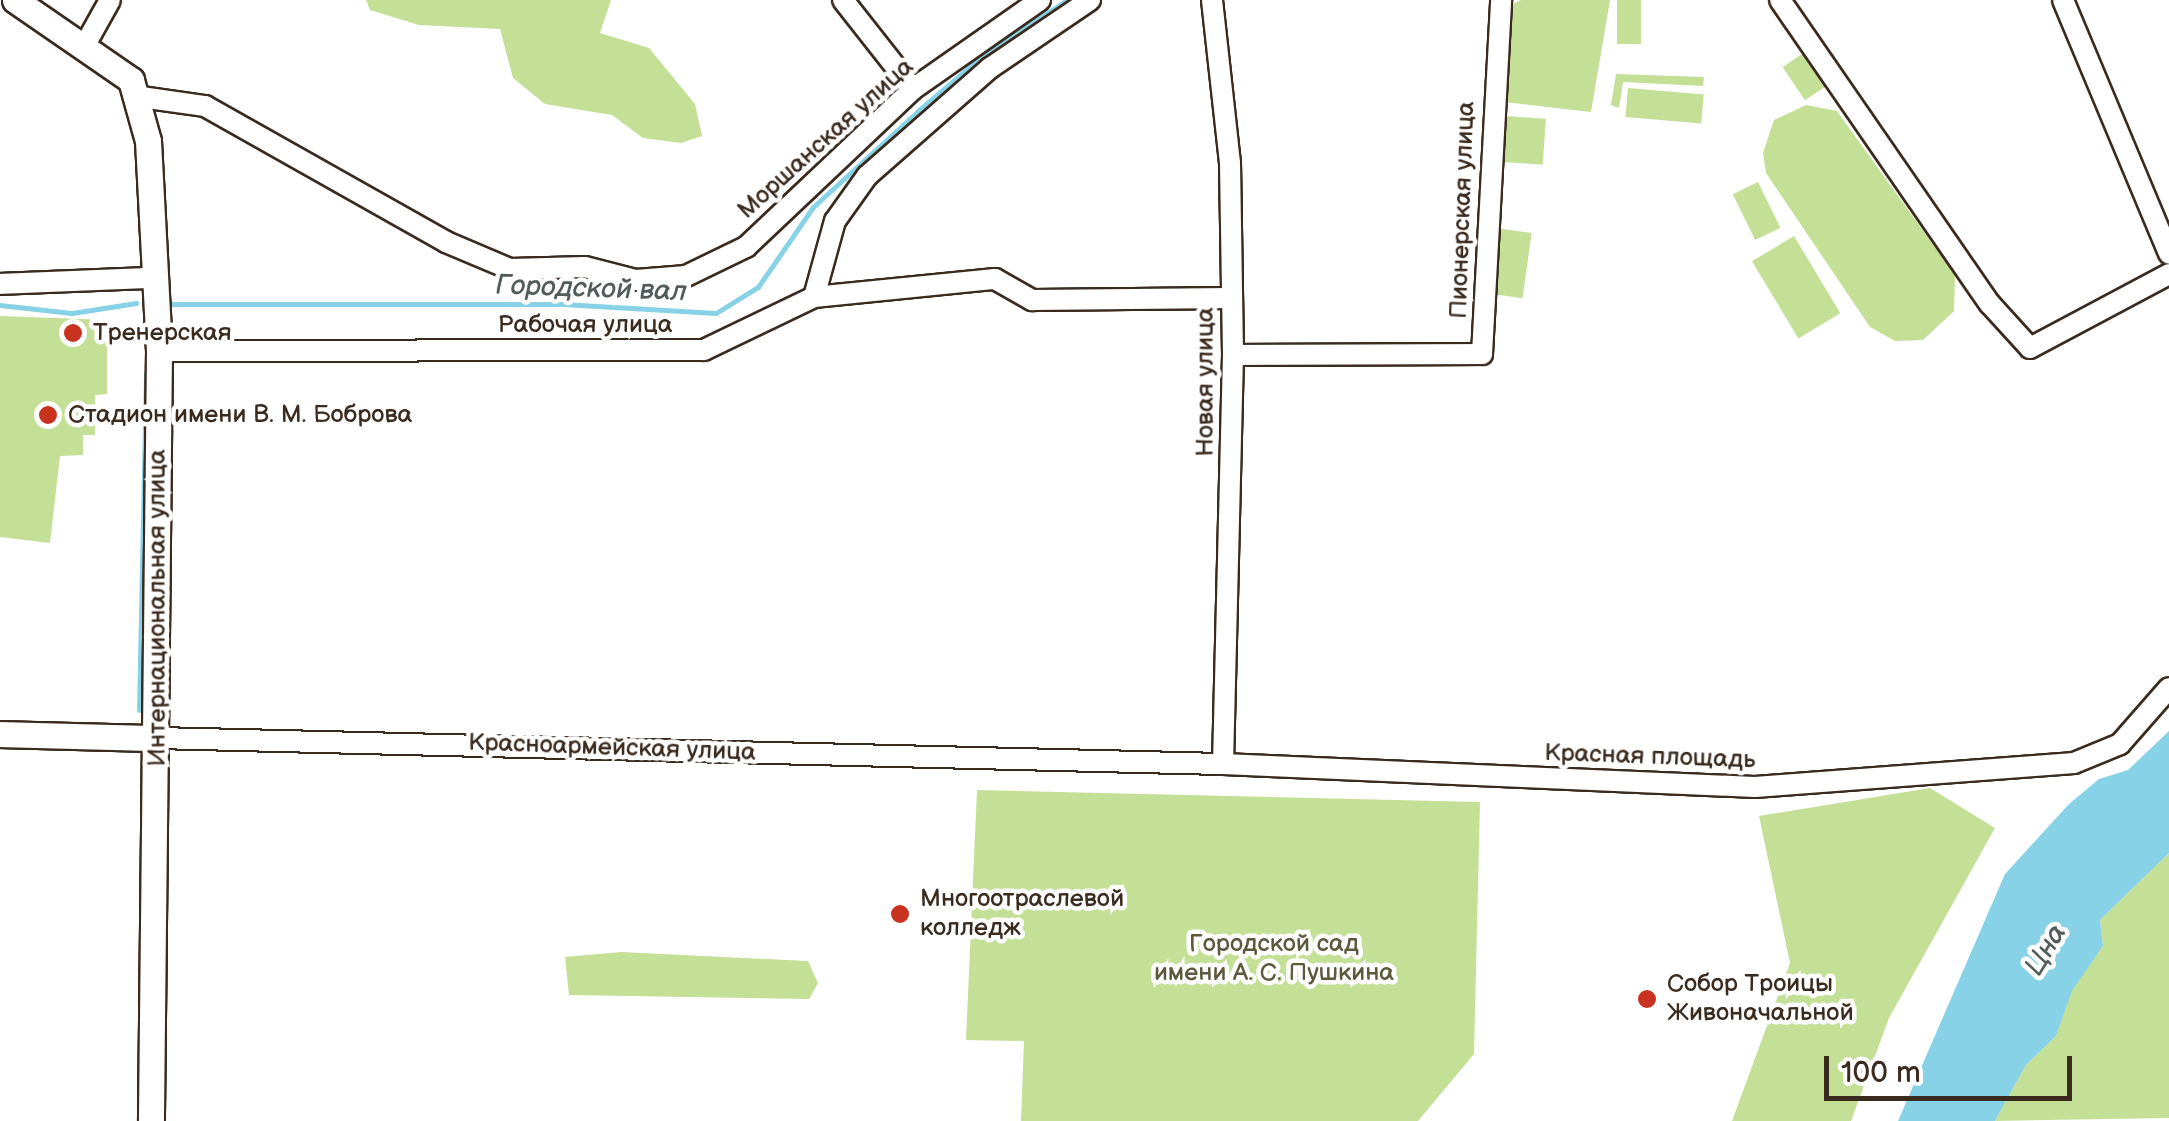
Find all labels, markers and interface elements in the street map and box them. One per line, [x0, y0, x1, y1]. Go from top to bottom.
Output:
street label: Моршанская улица [732, 52, 920, 226]
street label: Пионерская улица [1444, 101, 1482, 319]
water label: Городской вал [495, 269, 687, 309]
street label: Новая улица [1191, 307, 1221, 457]
street label: Рабочая улица [498, 310, 672, 340]
place label: Тренерская [93, 318, 232, 348]
marker: Тренерская [62, 322, 84, 344]
place label: Стадион имени В. М. Боброва [68, 400, 412, 430]
marker: Стадион имени В. М. Боброва [37, 404, 59, 426]
street label: Интернациональная улица [143, 449, 173, 767]
street label: Красноармейская улица [468, 728, 756, 768]
street label: Красная площадь [1544, 738, 1756, 776]
place label: Многоотраслевой колледж [920, 885, 1124, 944]
marker: Многоотраслевой колледж [889, 903, 911, 925]
water label: Цна [2018, 918, 2074, 982]
park label: Городской сад имени А. С. Пушкина [1154, 930, 1394, 989]
place label: Собор Троицы Живоначальной [1667, 970, 1854, 1029]
marker: Собор Троицы Живоначальной [1636, 988, 1658, 1010]
scale bar [1829, 1036, 2076, 1098]
text: 100 m [1841, 1055, 1921, 1091]

